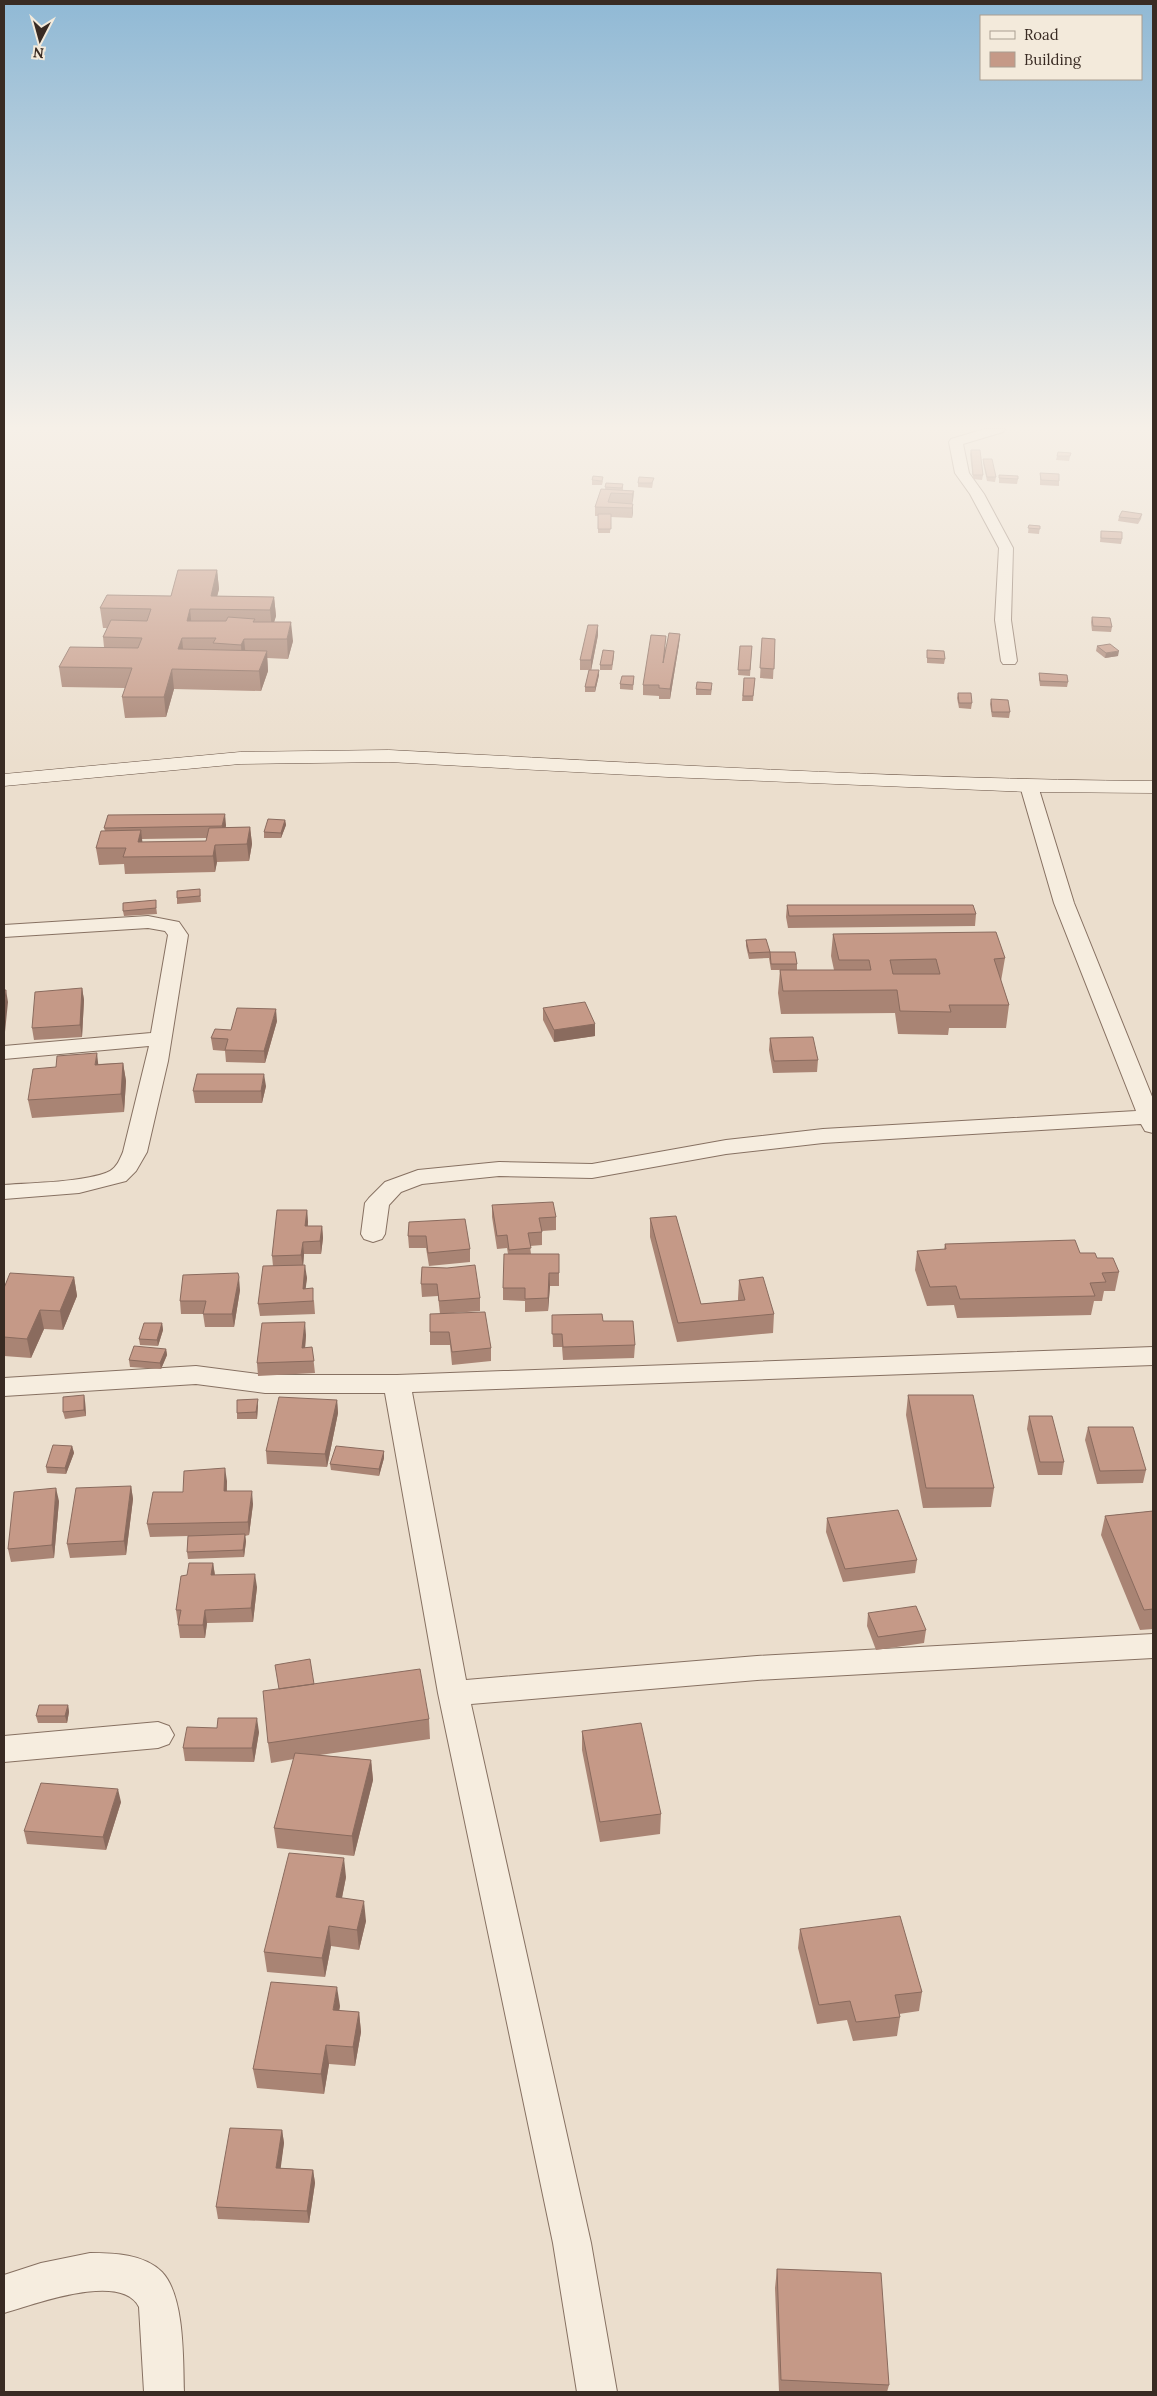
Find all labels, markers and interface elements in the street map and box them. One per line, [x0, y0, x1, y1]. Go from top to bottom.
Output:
north arrow [15, 15, 65, 65]
legend [980, 15, 1142, 80]
text: Road [1024, 25, 1059, 44]
text: N [32, 43, 45, 62]
text: Building [1024, 50, 1082, 69]

